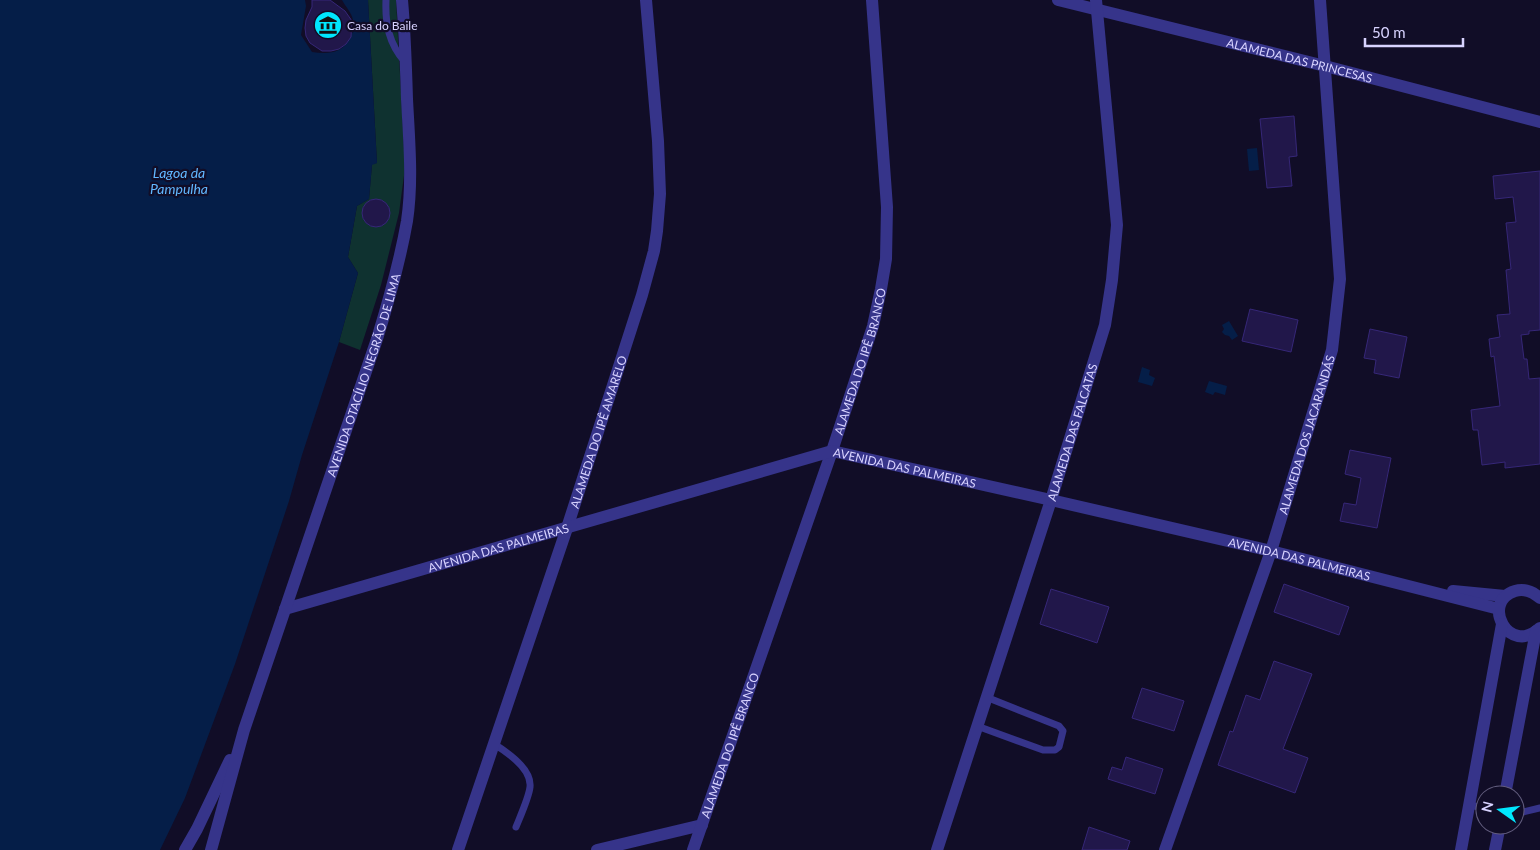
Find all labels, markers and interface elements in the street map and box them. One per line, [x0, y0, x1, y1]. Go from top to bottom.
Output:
museum icon: Casa do Baile [313, 10, 343, 40]
scale bar [1365, 15, 1462, 47]
place label: Casa do Baile [347, 18, 417, 33]
text: 50 m [1372, 23, 1406, 41]
street label: ALAMEDA DAS PRINCESAS [1225, 34, 1374, 86]
water label: Lagoa da Pampulha [150, 164, 208, 197]
street label: AVENIDA OTACÍLIO NEGRÃO DE LIMA [323, 271, 403, 478]
street label: ALAMEDA DO IPÊ BRANCO [830, 286, 889, 437]
street label: ALAMEDA DO IPÊ AMARELO [566, 353, 630, 510]
street label: ALAMEDA DOS JACARANDÁS [1275, 353, 1338, 516]
street label: ALAMEDA DAS FALCATAS [1044, 362, 1100, 503]
street label: AVENIDA DAS PALMEIRAS [832, 444, 978, 491]
street label: AVENIDA DAS PALMEIRAS [426, 520, 570, 575]
street label: AVENIDA DAS PALMEIRAS [1227, 534, 1372, 584]
street label: ALAMEDA DO IPÊ BRANCO [697, 670, 762, 820]
north arrow [1475, 785, 1525, 835]
text: N [1477, 799, 1496, 814]

